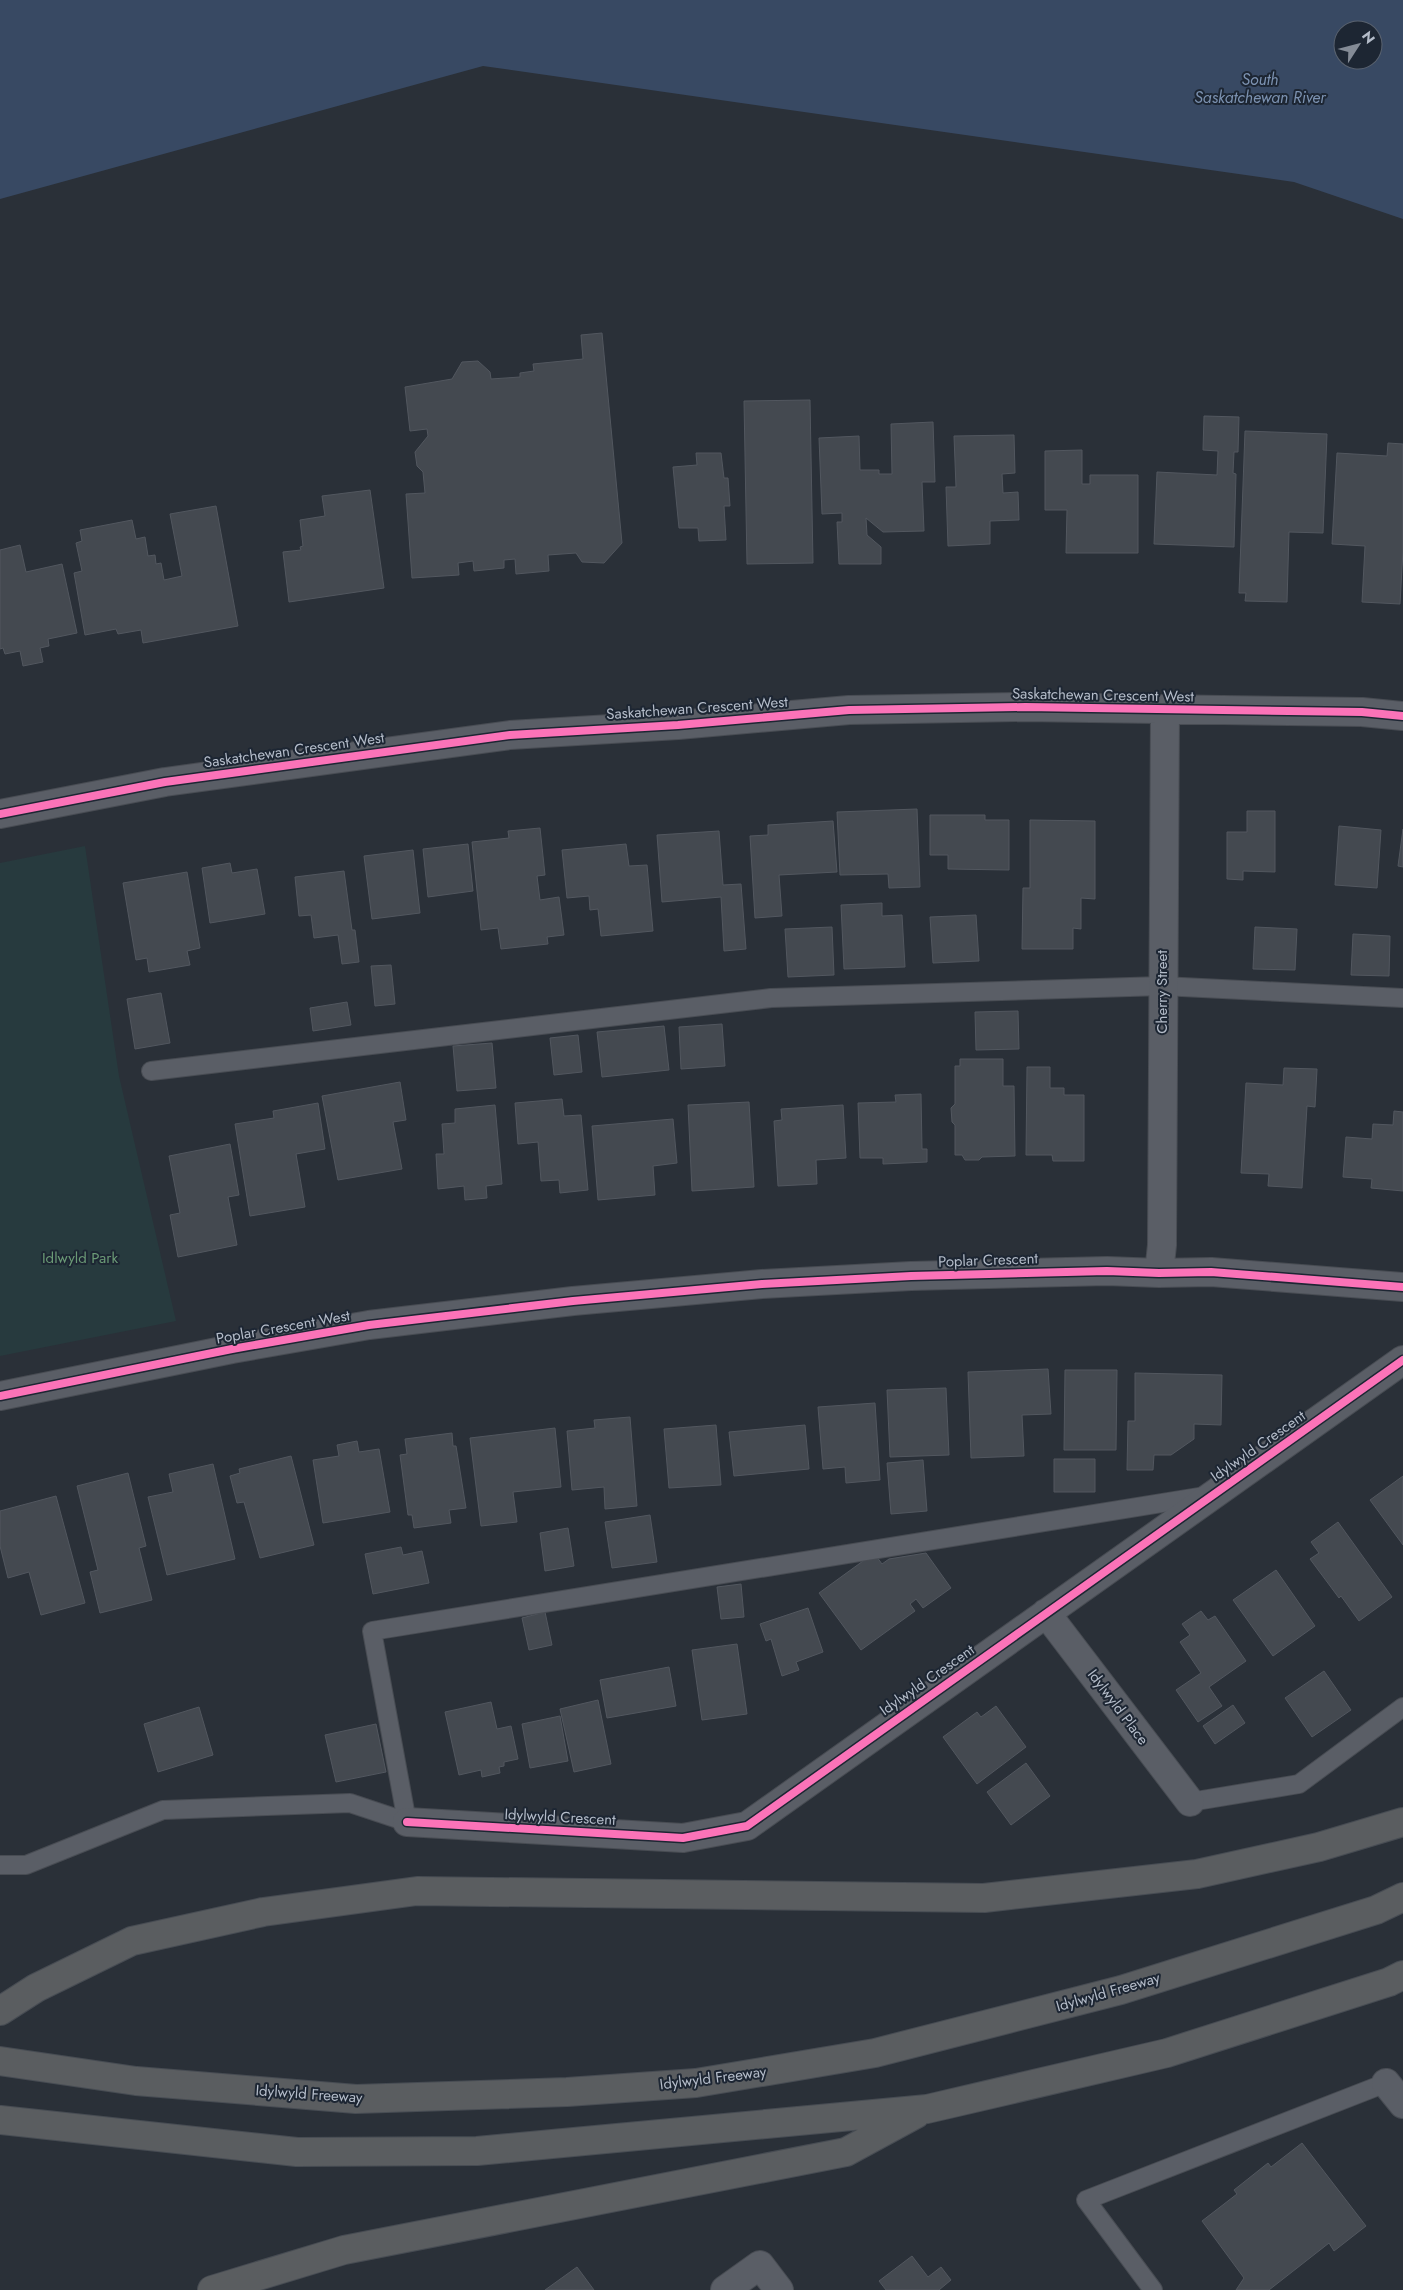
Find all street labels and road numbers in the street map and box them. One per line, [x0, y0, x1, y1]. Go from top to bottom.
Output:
street label: Saskatchewan Crescent West [1012, 682, 1195, 708]
street label: Saskatchewan Crescent West [605, 691, 789, 725]
street label: Saskatchewan Crescent West [202, 726, 386, 774]
street label: Cherry Street [1151, 950, 1173, 1034]
street label: Poplar Crescent [938, 1247, 1039, 1273]
street label: Poplar Crescent West [214, 1304, 352, 1350]
street label: Idylwyld Crescent [1206, 1405, 1310, 1487]
street label: Idylwyld Crescent [875, 1639, 979, 1721]
street label: Idylwyld Place [1082, 1665, 1154, 1750]
street label: Idylwyld Crescent [504, 1803, 617, 1831]
street label: Idylwyld Freeway [1053, 1967, 1163, 2017]
street label: Idylwyld Freeway [658, 2060, 768, 2095]
street label: Idylwyld Freeway [255, 2079, 364, 2109]

